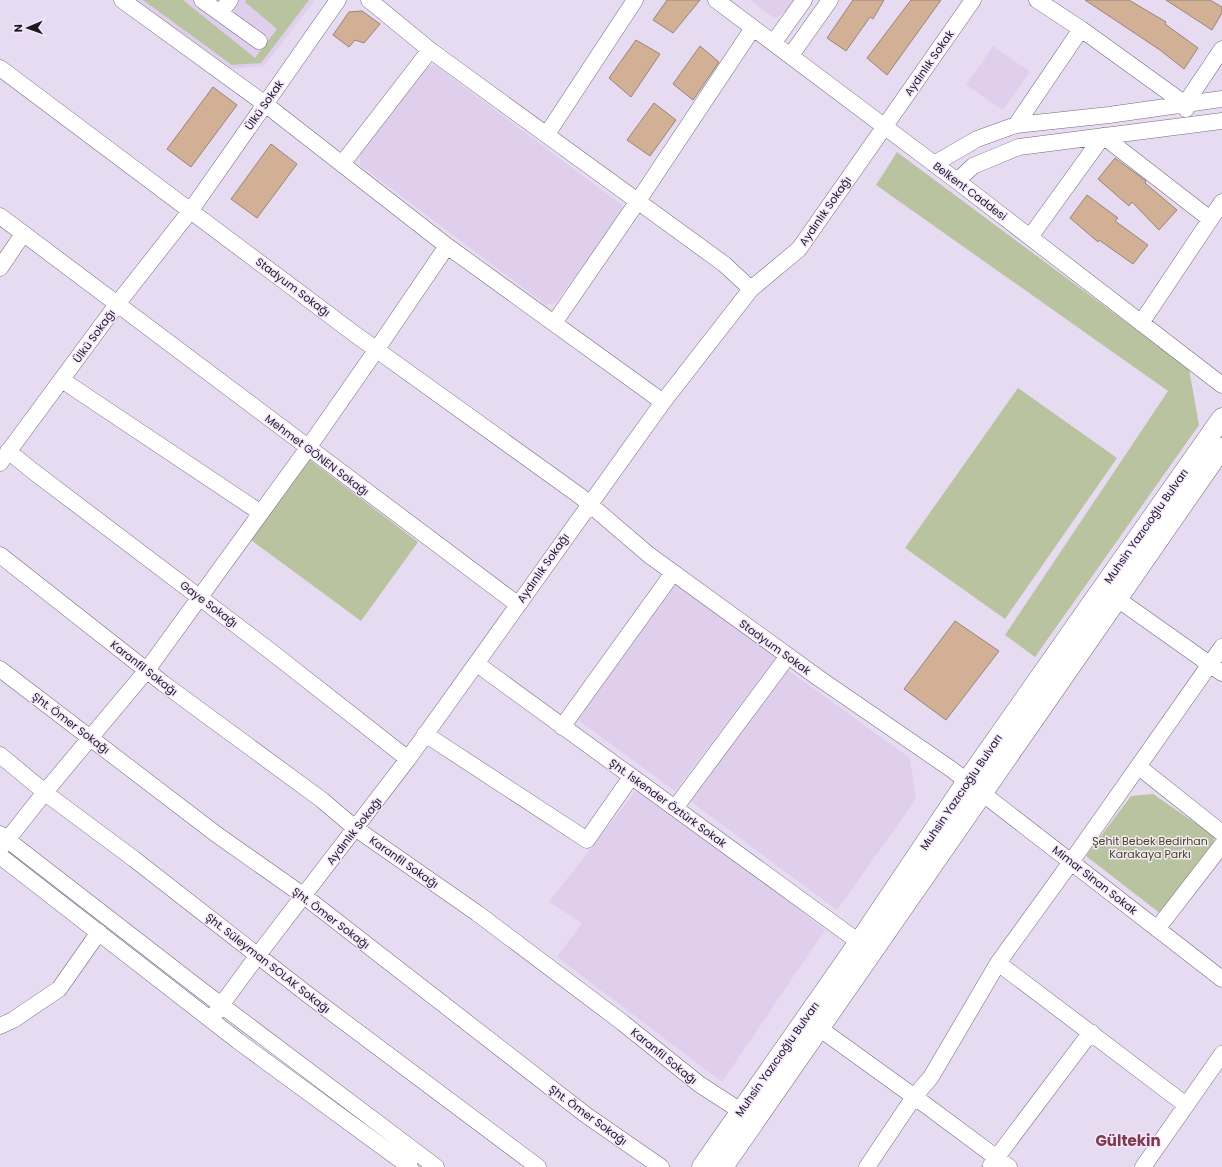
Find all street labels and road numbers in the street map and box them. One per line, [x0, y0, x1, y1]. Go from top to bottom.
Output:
street label: Aydınlık Sokak [900, 27, 958, 99]
street label: Ülkü Sokak [241, 76, 287, 133]
street label: Belkent Caddesi [930, 158, 1011, 224]
street label: Aydınlık Sokağı [795, 173, 855, 249]
street label: Stadyum Sokağı [252, 254, 334, 320]
street label: Ülkü Sokağı [69, 306, 119, 366]
street label: Mehmet GÖNEN Sokağı [262, 411, 372, 499]
street label: Muhsin Yazıcıoğlu Bulvarı [1100, 465, 1192, 587]
street label: Aydınlık Sokağı [513, 530, 573, 606]
street label: Gaye Sokağı [177, 577, 241, 631]
street label: Stadyum Sokak [736, 616, 814, 679]
street label: Karanfil Sokağı [107, 637, 181, 699]
street label: Şht. Ömer Sokağı [29, 689, 113, 757]
street label: Muhsin Yazıcıoğlu Bulvarı [916, 731, 1006, 853]
street label: Şht. İskender Öztürk Sokak [606, 755, 730, 851]
street label: Aydınlık Sokağı [323, 794, 385, 868]
street label: Karanfil Sokağı [366, 832, 442, 892]
street label: Mimar Sinan Sokak [1049, 842, 1141, 918]
street label: Şht. Ömer Sokağı [289, 884, 373, 952]
street label: Şht. Süleyman SOLAK Sokağı [202, 909, 334, 1017]
street label: Muhsin Yazıcıoğlu Bulvarı [731, 998, 823, 1120]
street label: Karanfil Sokağı [627, 1024, 701, 1088]
street label: Şht. Ömer Sokağı [546, 1081, 630, 1149]

